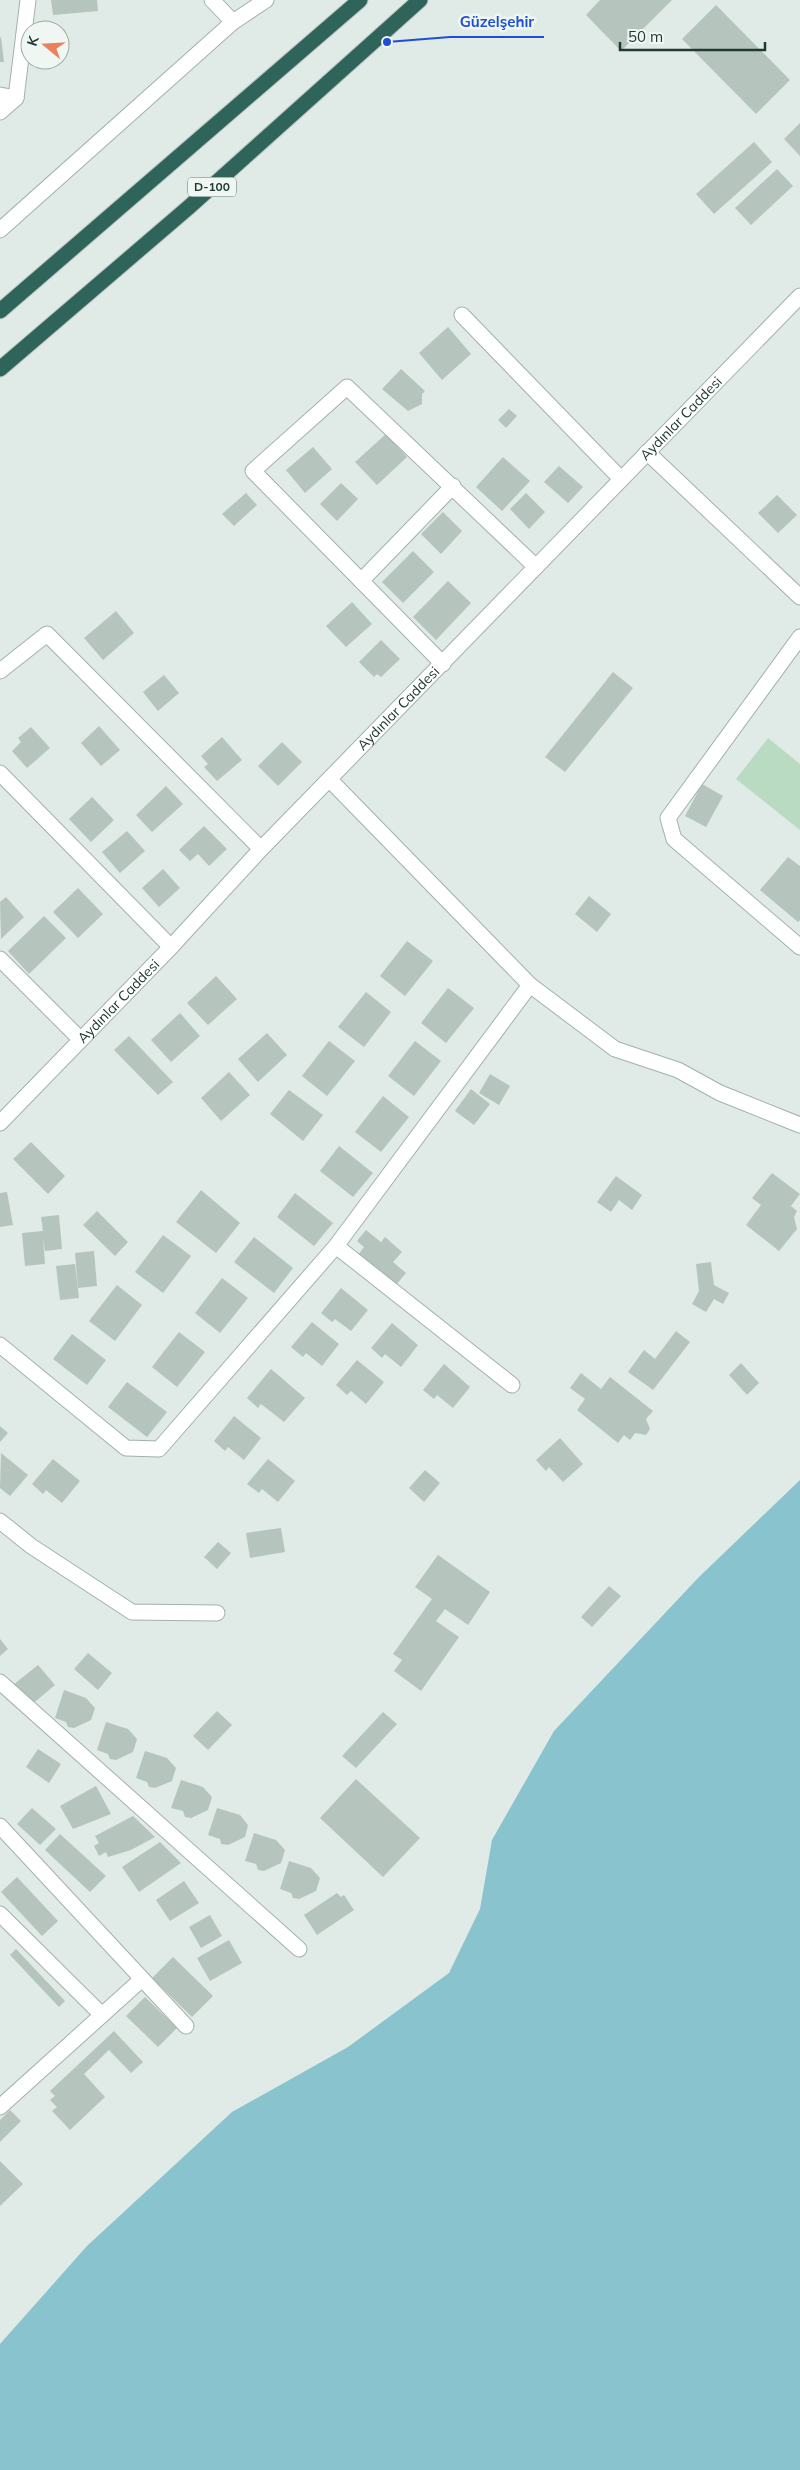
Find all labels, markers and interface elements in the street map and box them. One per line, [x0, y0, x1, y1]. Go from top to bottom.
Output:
callout: Güzelşehir [450, 7, 544, 37]
text: Güzelşehir [460, 12, 534, 31]
north arrow [20, 20, 70, 70]
scale bar [620, 20, 765, 52]
text: 50 m [628, 27, 663, 46]
text: K [23, 33, 43, 48]
road number: D-100 [188, 178, 236, 196]
street label: Aydınlar Caddesi [636, 372, 726, 464]
street label: Aydınlar Caddesi [353, 662, 443, 754]
street label: Aydınlar Caddesi [74, 955, 163, 1047]

